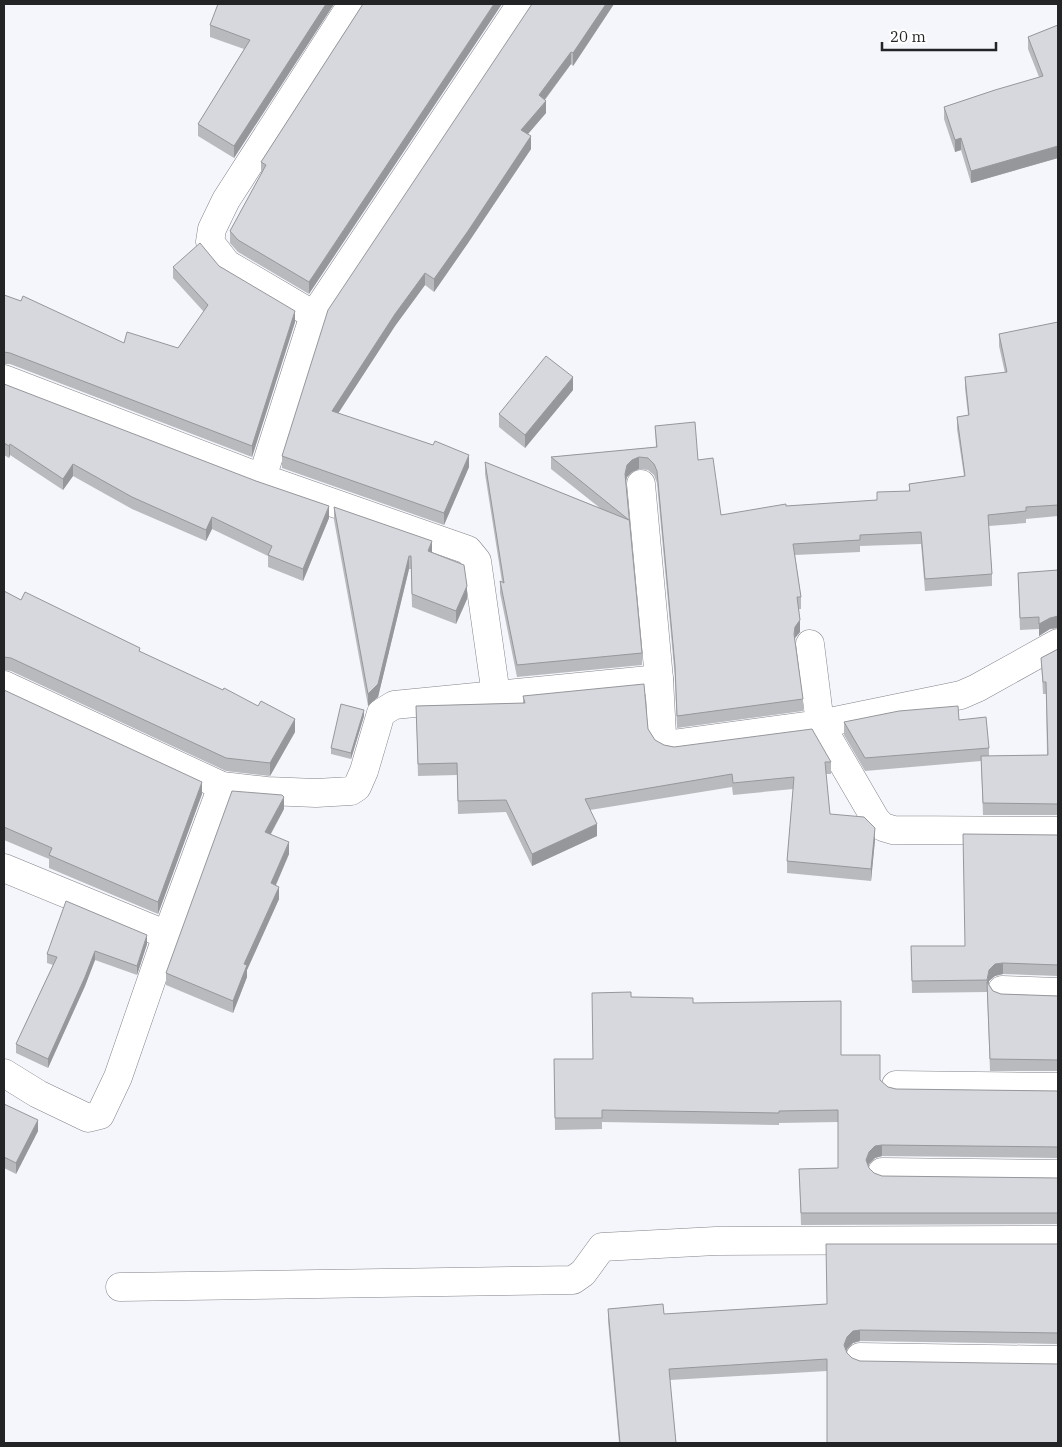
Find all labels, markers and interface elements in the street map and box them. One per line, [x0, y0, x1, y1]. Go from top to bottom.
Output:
scale bar [882, 20, 996, 52]
text: 20 m [890, 27, 926, 46]

